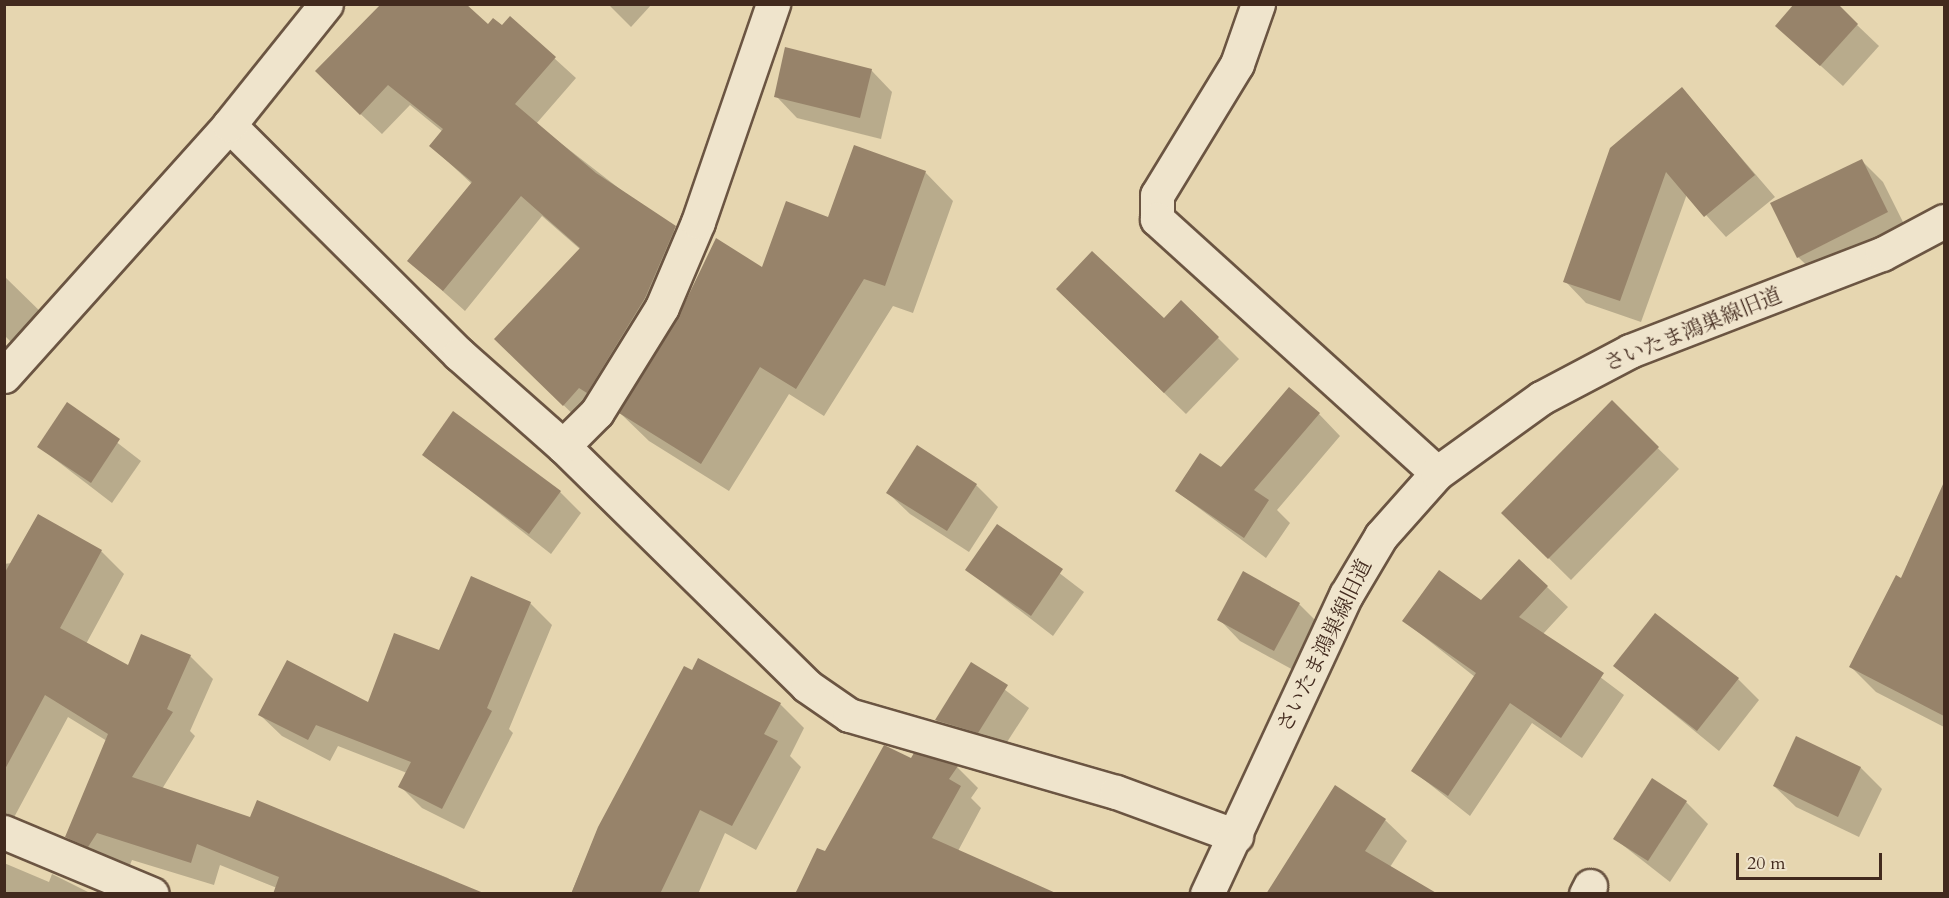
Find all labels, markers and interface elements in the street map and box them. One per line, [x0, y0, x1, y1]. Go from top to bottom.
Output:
street label: さいたま鴻巣線旧道 [1601, 283, 1785, 377]
street label: さいたま鴻巣線旧道 [1272, 556, 1378, 736]
scale bar [1739, 841, 1884, 879]
text: 20 m [1747, 851, 1786, 876]

